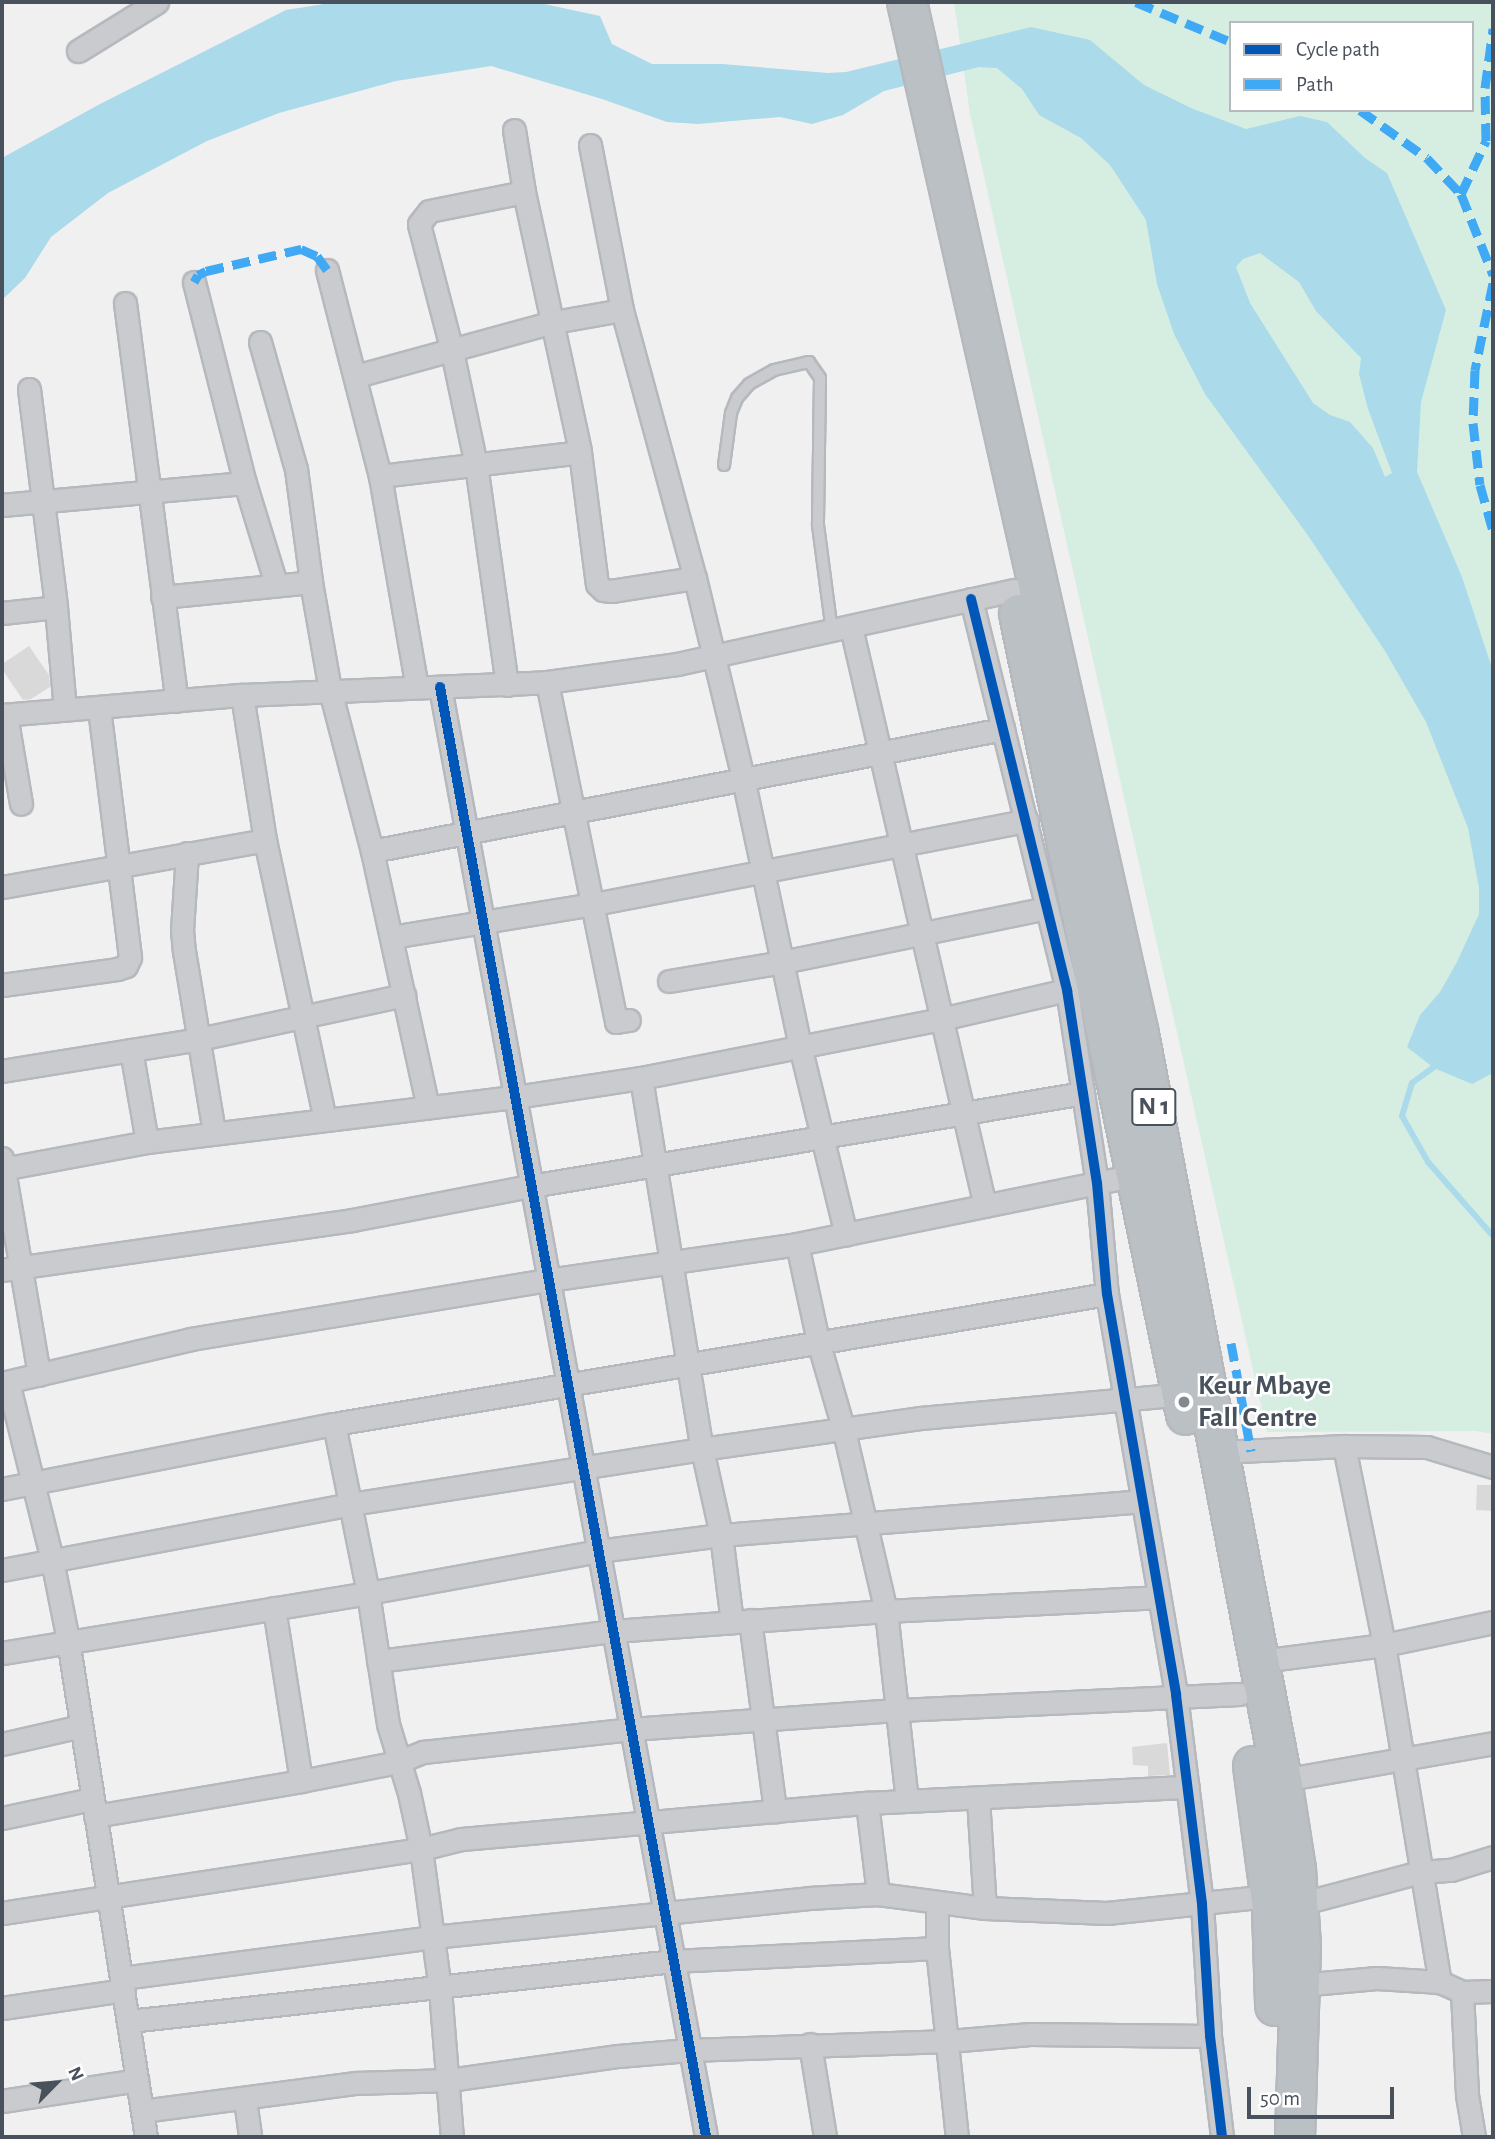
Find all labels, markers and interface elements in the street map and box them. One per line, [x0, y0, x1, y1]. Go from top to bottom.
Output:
legend [1229, 21, 1474, 112]
text: Cycle path [1296, 39, 1380, 60]
text: Path [1296, 74, 1334, 95]
road number: N 1 [1131, 1084, 1177, 1130]
place label: Keur Mbaye Fall Centre [1198, 1369, 1331, 1435]
marker: Keur Mbaye Fall Centre [1176, 1394, 1192, 1410]
north arrow [21, 2048, 91, 2118]
text: N [64, 2064, 87, 2084]
scale bar [1250, 2072, 1397, 2116]
text: 50 m [1260, 2088, 1300, 2109]

